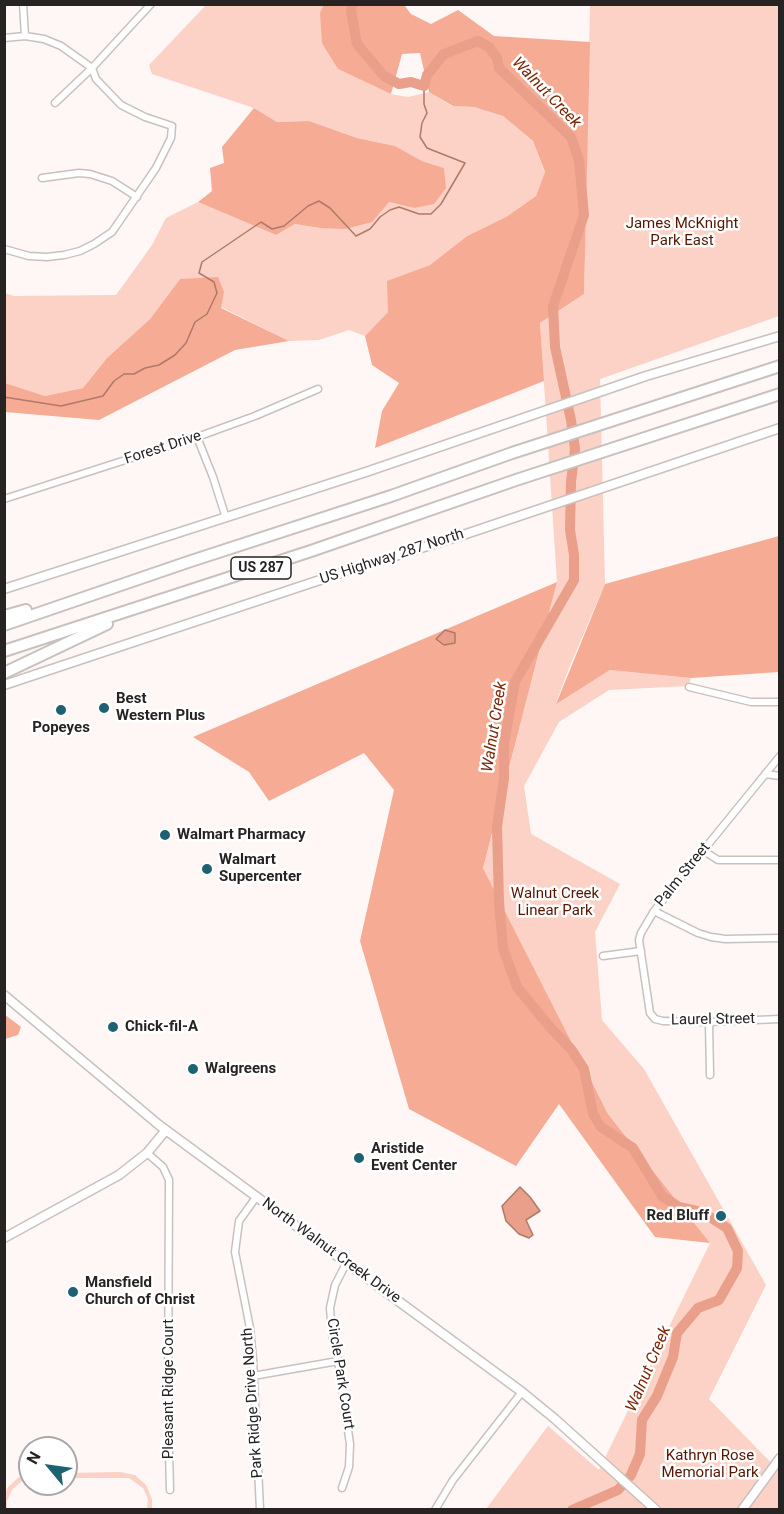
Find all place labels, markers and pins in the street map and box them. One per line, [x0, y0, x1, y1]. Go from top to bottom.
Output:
place label: Best Western Plus [116, 690, 205, 725]
marker: Best Western Plus [97, 701, 111, 715]
marker: Popeyes [54, 703, 68, 717]
place label: Popeyes [32, 719, 90, 737]
place label: Walmart Pharmacy [177, 826, 306, 844]
marker: Walmart Pharmacy [158, 828, 172, 842]
place label: Walmart Supercenter [219, 851, 302, 886]
marker: Walmart Supercenter [200, 862, 214, 876]
place label: Chick-fil-A [125, 1018, 198, 1036]
marker: Chick-fil-A [106, 1020, 120, 1034]
place label: Walgreens [205, 1060, 276, 1078]
marker: Walgreens [186, 1062, 200, 1076]
place label: Aristide Event Center [371, 1140, 457, 1175]
marker: Aristide Event Center [352, 1151, 366, 1165]
place label: Red Bluff [646, 1207, 709, 1225]
marker: Red Bluff [714, 1209, 728, 1223]
place label: Mansfield Church of Christ [85, 1274, 195, 1309]
marker: Mansfield Church of Christ [66, 1285, 80, 1299]

